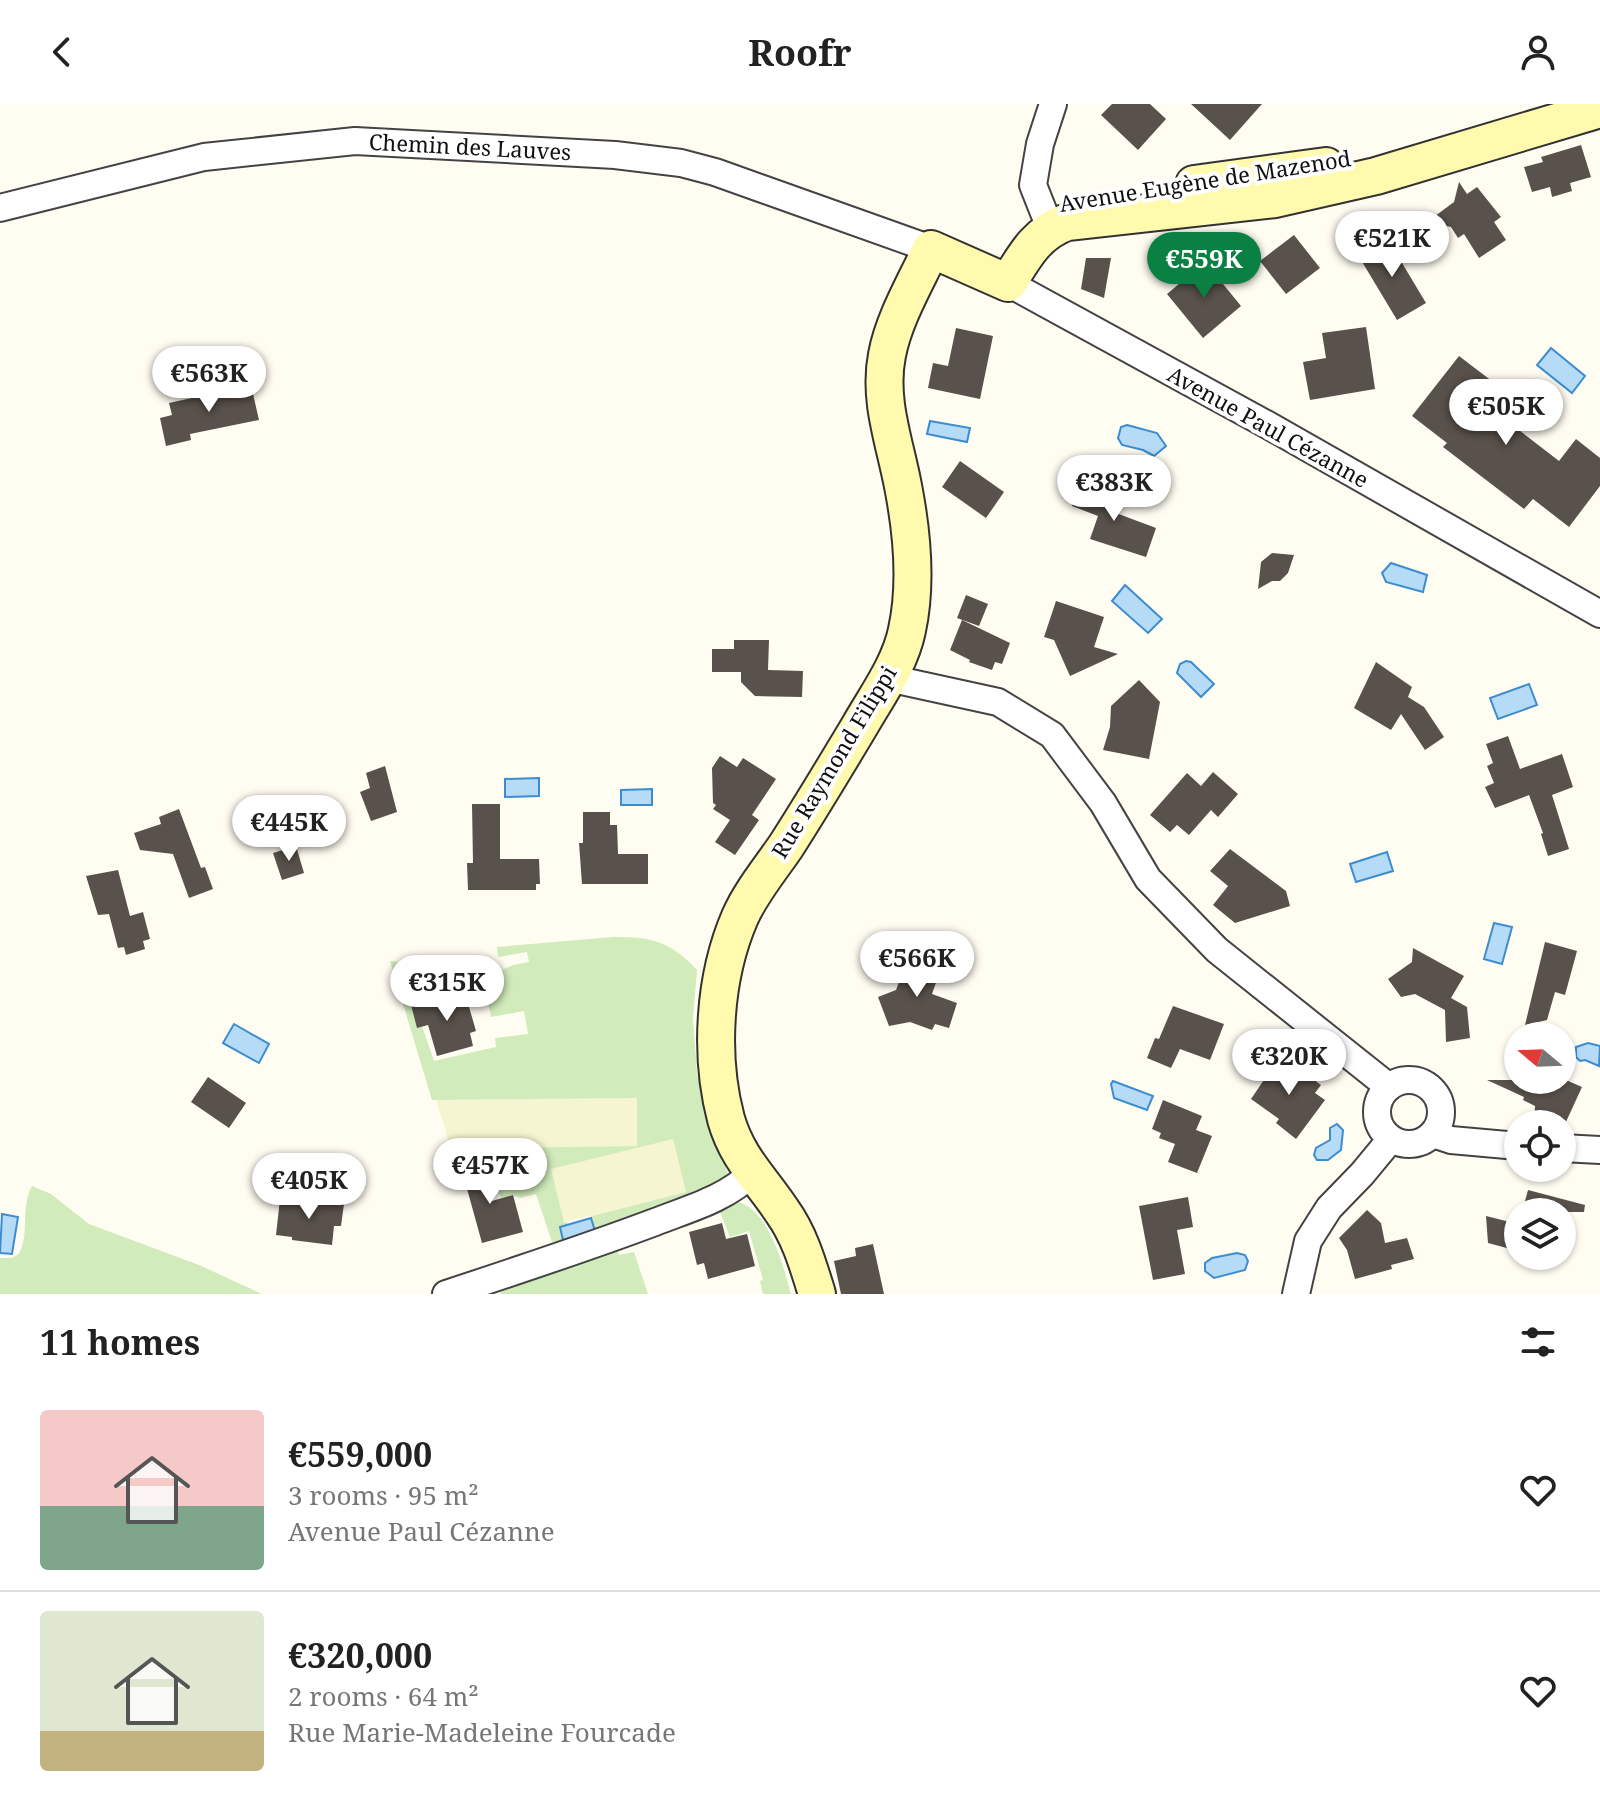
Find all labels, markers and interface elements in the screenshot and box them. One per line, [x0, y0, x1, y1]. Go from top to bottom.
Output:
text: Roofr [748, 28, 852, 77]
icon: back [40, 30, 84, 74]
icon: person [1516, 30, 1560, 74]
street label: Chemin des Lauves [368, 126, 572, 166]
street label: Avenue Eugène de Mazenod [1057, 142, 1353, 218]
pin: €521K [1336, 211, 1448, 279]
text: €521K [1353, 219, 1431, 255]
pin: €559K [1148, 232, 1260, 300]
text: €559K [1165, 240, 1243, 276]
pin: €563K [153, 346, 265, 414]
text: €563K [170, 354, 248, 390]
street label: Avenue Paul Cézanne [1163, 358, 1374, 494]
pin: €505K [1450, 379, 1562, 447]
text: €505K [1467, 387, 1545, 423]
pin: €383K [1058, 455, 1170, 523]
text: €383K [1075, 463, 1153, 499]
street label: Rue Raymond Filippi [764, 660, 903, 863]
pin: €445K [233, 795, 345, 863]
text: €445K [250, 803, 328, 839]
pin: €566K [861, 931, 973, 999]
text: €566K [878, 939, 956, 975]
pin: €315K [391, 955, 503, 1023]
text: €315K [408, 963, 486, 999]
north arrow [1504, 1022, 1576, 1094]
map controls [1504, 1022, 1576, 1270]
pin: €320K [1233, 1029, 1345, 1097]
text: €320K [1250, 1037, 1328, 1073]
button: locate [1504, 1110, 1576, 1182]
pin: €457K [434, 1138, 546, 1206]
text: €457K [451, 1146, 529, 1182]
pin: €405K [253, 1153, 365, 1221]
text: €405K [270, 1161, 348, 1197]
button: layers [1504, 1198, 1576, 1270]
text: 11 homes [40, 1319, 200, 1365]
icon: filters [1516, 1320, 1560, 1364]
text: €559,000 [288, 1431, 432, 1477]
icon: home [104, 1442, 200, 1538]
icon: heart [1516, 1468, 1560, 1512]
text: 3 rooms · 95 m² [288, 1477, 479, 1513]
text: Avenue Paul Cézanne [288, 1513, 555, 1549]
text: €320,000 [288, 1632, 432, 1678]
icon: home [104, 1643, 200, 1739]
icon: heart [1516, 1669, 1560, 1713]
text: 2 rooms · 64 m² [288, 1678, 479, 1714]
text: Rue Marie-Madeleine Fourcade [288, 1714, 676, 1750]

